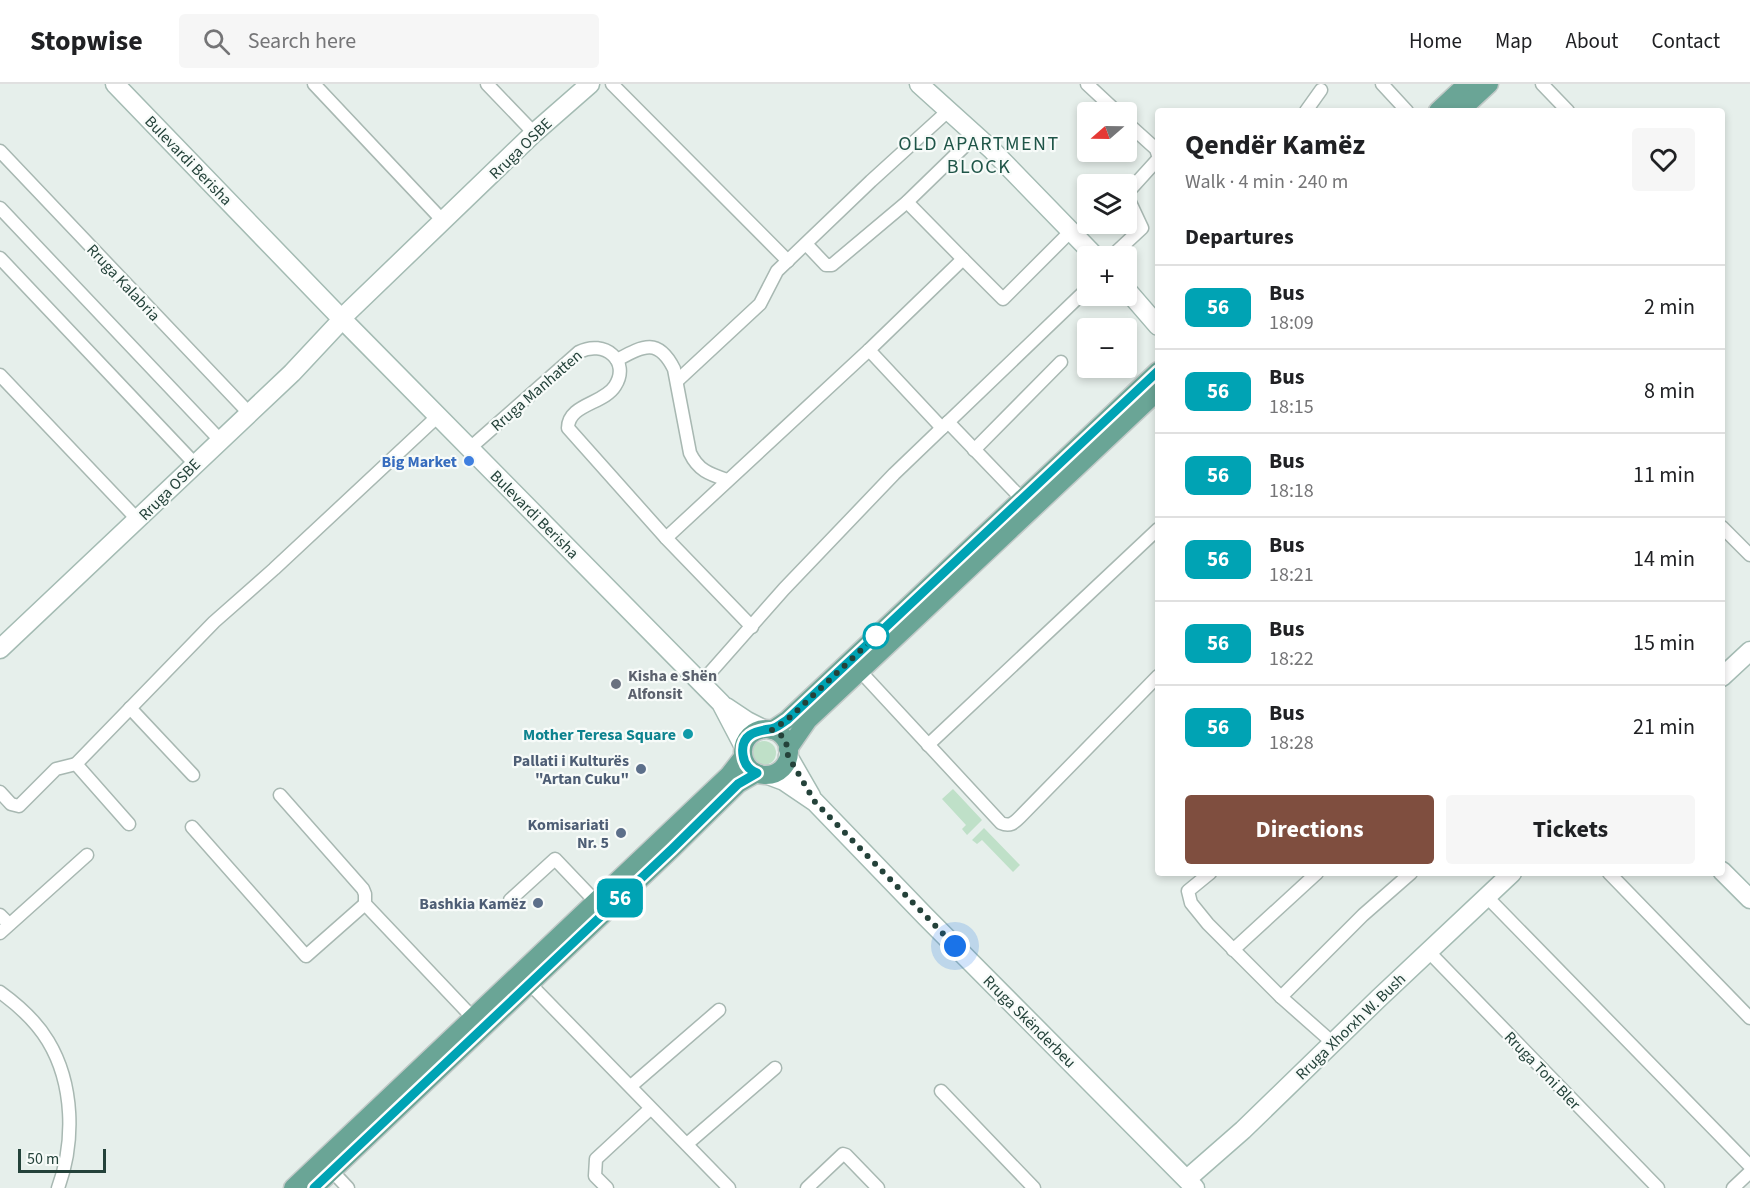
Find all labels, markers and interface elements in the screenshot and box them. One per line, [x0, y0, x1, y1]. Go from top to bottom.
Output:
search box [179, 14, 599, 68]
text: Stopwise [30, 21, 143, 61]
icon: search [200, 25, 233, 58]
text: Search here [248, 25, 356, 57]
text: Home [1409, 26, 1462, 56]
text: Map [1495, 26, 1533, 56]
text: About [1566, 26, 1618, 56]
text: Contact [1651, 26, 1720, 56]
north arrow [1077, 102, 1137, 162]
map controls [1077, 102, 1137, 378]
street label: Bulevardi Berisha [140, 111, 237, 210]
street label: Rruga OSBE [484, 113, 557, 184]
text: Qendër Kamëz [1185, 125, 1365, 165]
button: heart [1632, 128, 1695, 191]
district label: OLD APARTMENT BLOCK [898, 130, 1060, 181]
text: Walk · 4 min · 240 m [1185, 168, 1348, 196]
button: layers [1077, 174, 1137, 234]
text: Departures [1185, 221, 1294, 253]
street label: Rruga Kalabria [82, 239, 165, 326]
button: + [1077, 246, 1137, 306]
text: Bus [1269, 277, 1305, 309]
text: 2 min [1644, 291, 1695, 323]
text: 56 [1207, 292, 1229, 322]
text: 18:09 [1269, 309, 1314, 337]
button: − [1077, 318, 1137, 378]
street label: Rruga Manhatten [486, 345, 587, 437]
text: Bus [1269, 361, 1305, 393]
text: 8 min [1644, 375, 1695, 407]
text: 56 [1207, 376, 1229, 406]
text: 18:15 [1269, 393, 1314, 421]
text: Bus [1269, 445, 1305, 477]
place label: Big Market [382, 451, 457, 473]
street label: Rruga OSBE [134, 454, 206, 526]
marker: Big Market [462, 454, 476, 468]
text: 11 min [1633, 459, 1695, 491]
text: 56 [1207, 460, 1229, 490]
street label: Bulevardi Berisha [485, 466, 583, 564]
text: 18:18 [1269, 477, 1314, 505]
text: Bus [1269, 529, 1305, 561]
text: 14 min [1633, 543, 1695, 575]
text: 56 [1207, 544, 1229, 574]
text: 18:21 [1269, 561, 1314, 589]
text: Bus [1269, 613, 1305, 645]
unlabelled marker [863, 623, 889, 649]
text: 15 min [1633, 627, 1695, 659]
text: 56 [1207, 628, 1229, 658]
text: 18:22 [1269, 645, 1314, 673]
place label: Kisha e Shën Alfonsit [627, 665, 717, 705]
marker: Kisha e Shën Alfonsit [609, 677, 623, 691]
text: Bus [1269, 697, 1305, 729]
text: 21 min [1633, 711, 1695, 743]
text: 56 [1207, 712, 1229, 742]
place label: Mother Teresa Square [523, 724, 676, 746]
marker: Mother Teresa Square [681, 727, 695, 741]
text: 18:28 [1269, 729, 1314, 757]
place label: Pallati i Kulturës "Artan Cuku" [513, 750, 629, 790]
marker: Pallati i Kulturës "Artan Cuku" [634, 762, 648, 776]
button: Directions [1185, 795, 1434, 864]
button: Tickets [1446, 795, 1695, 864]
place label: Komisariati Nr. 5 [527, 814, 609, 854]
marker: Komisariati Nr. 5 [614, 826, 628, 840]
line badge: 56 [593, 878, 647, 918]
text: 56 [609, 883, 631, 913]
place label: Bashkia Kamëz [419, 893, 526, 915]
marker: Bashkia Kamëz [531, 896, 545, 910]
your location [940, 931, 970, 961]
street label: Rruga Xhorxh W. Bush [1291, 968, 1411, 1085]
street label: Rruga Skënderbeu [978, 970, 1081, 1073]
street label: Rruga Toni Bler [1499, 1027, 1586, 1115]
scale bar [18, 1146, 106, 1174]
text: 50 m [27, 1148, 59, 1170]

